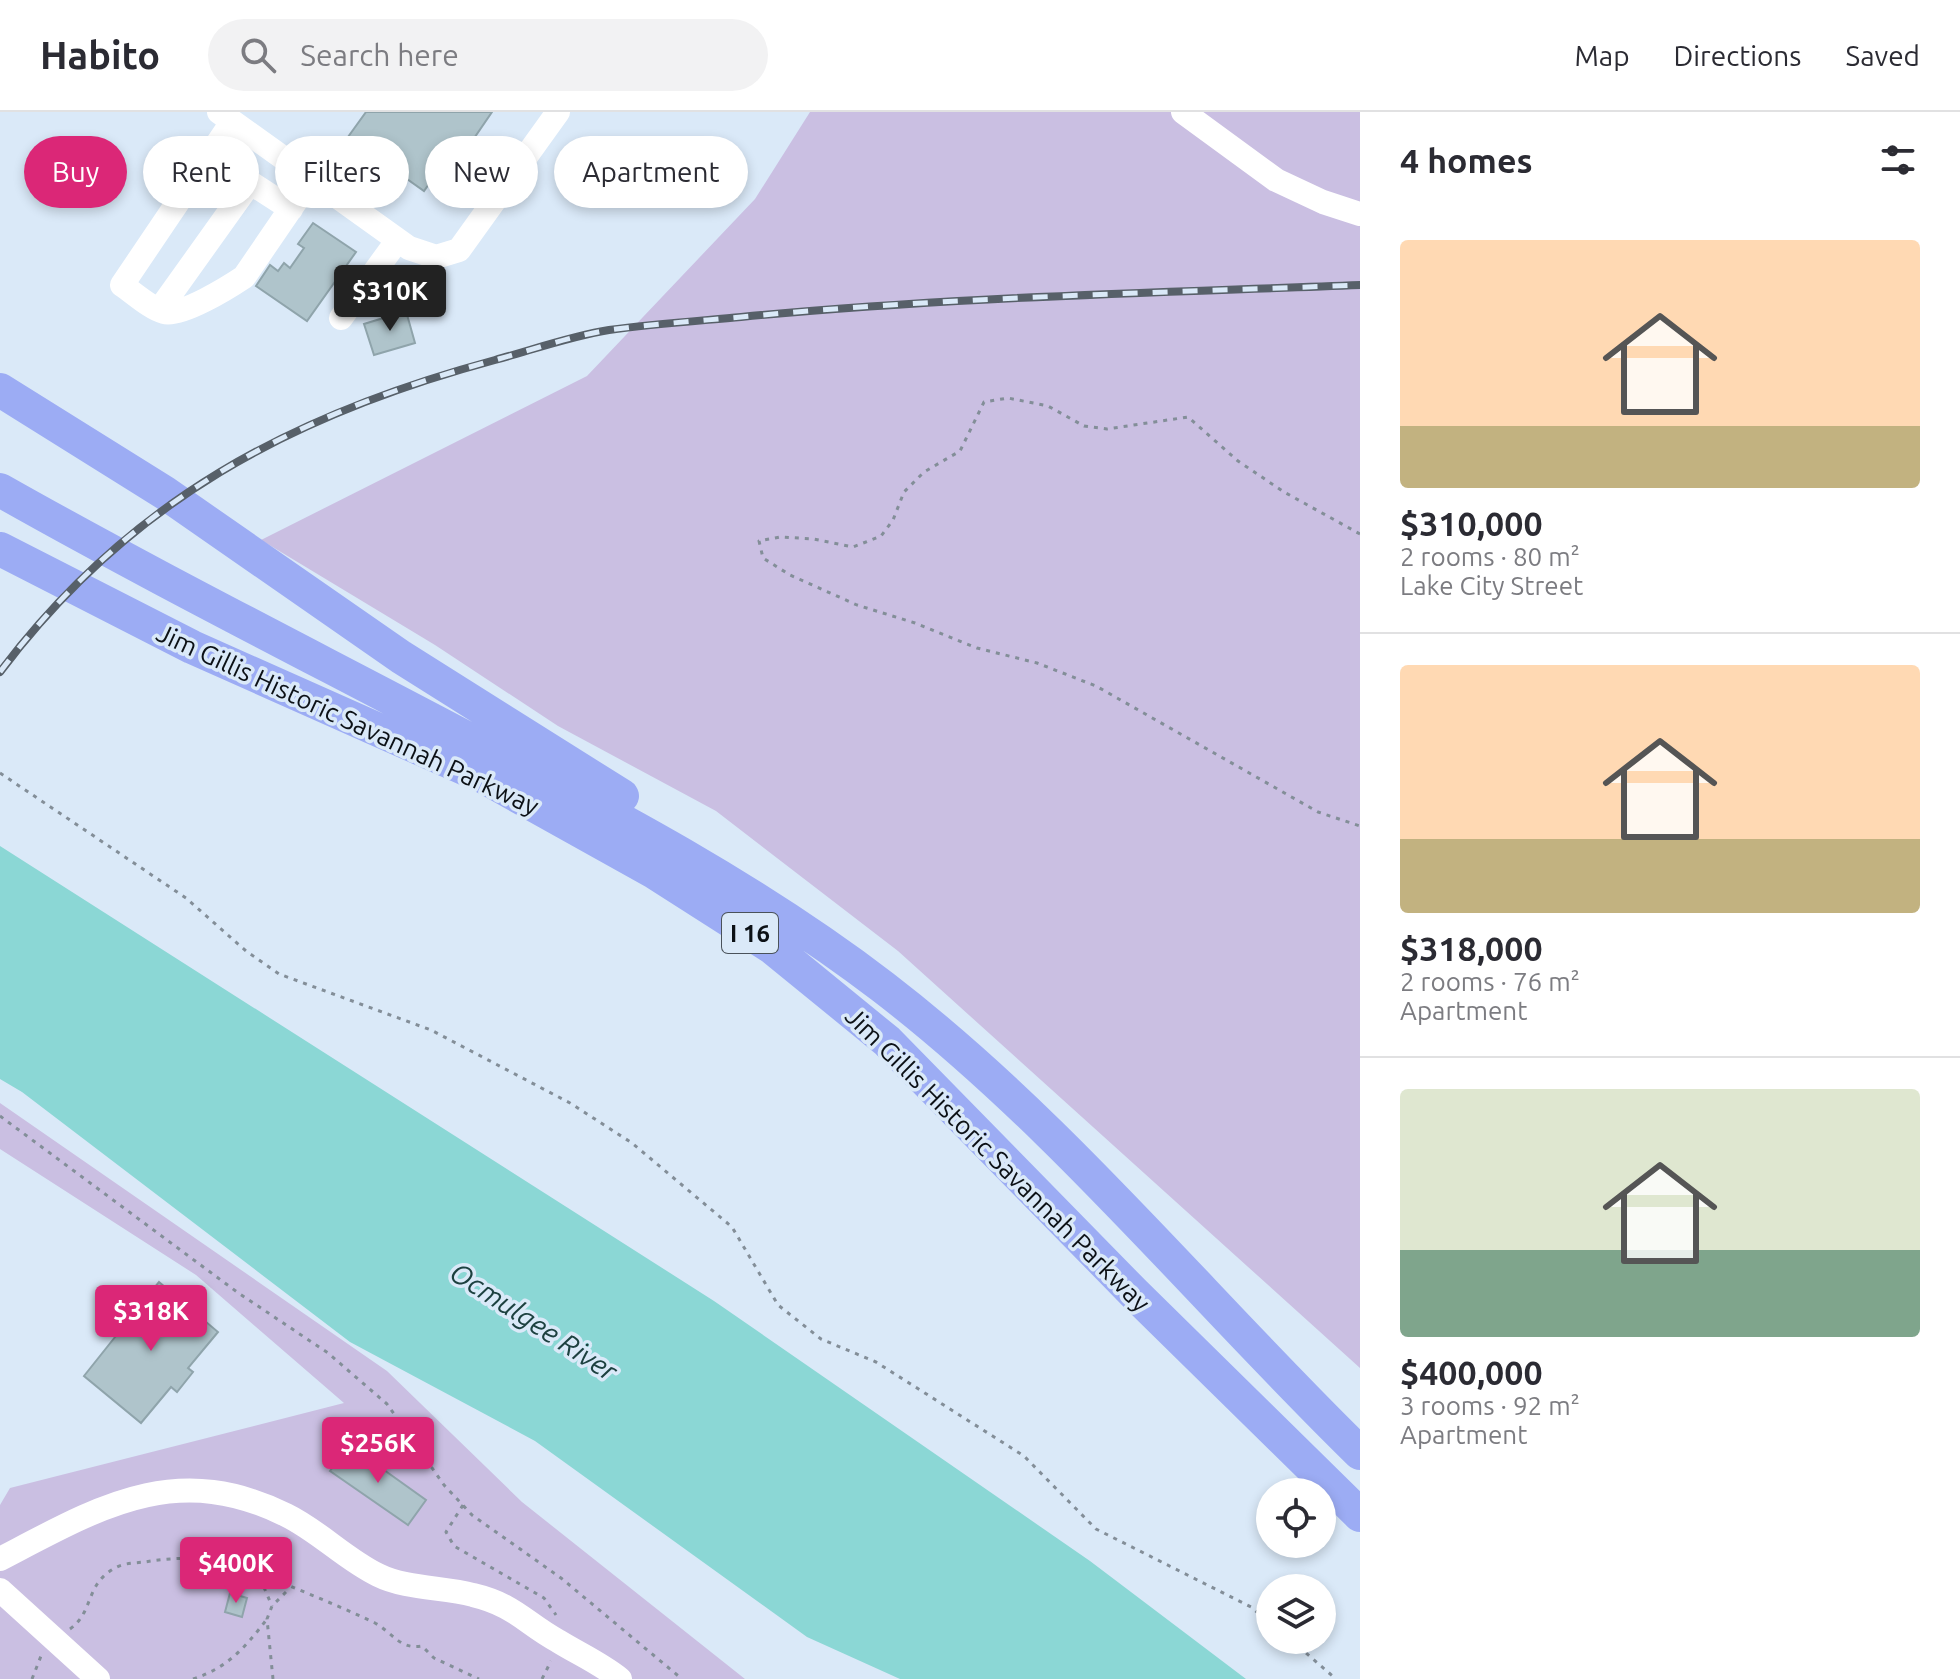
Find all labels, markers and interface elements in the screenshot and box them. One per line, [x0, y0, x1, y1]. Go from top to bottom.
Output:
search box [208, 19, 768, 91]
icon: search [236, 33, 280, 77]
text: Habito [40, 34, 160, 76]
text: Search here [300, 38, 459, 72]
text: Map [1574, 40, 1630, 71]
text: Directions [1674, 40, 1801, 71]
text: Saved [1845, 40, 1920, 71]
chip: Buy [24, 136, 127, 208]
chip: Rent [143, 136, 259, 208]
chip: Filters [275, 136, 409, 208]
chip: New [425, 136, 538, 208]
chip: Apartment [554, 136, 748, 208]
icon: filters [1876, 138, 1920, 182]
text: 4 homes [1400, 141, 1533, 179]
pin: $310K [334, 265, 446, 333]
text: $310K [352, 276, 428, 305]
icon: home [1588, 292, 1732, 436]
text: $310,000 [1400, 504, 1543, 542]
text: 2 rooms · 80 m² [1400, 542, 1580, 571]
text: Lake City Street [1400, 571, 1583, 600]
street label: Jim Gillis Historic Savannah Parkway [152, 617, 544, 821]
icon: home [1588, 717, 1732, 861]
road number: I 16 [722, 913, 778, 953]
text: $318,000 [1400, 929, 1543, 967]
text: 2 rooms · 76 m² [1400, 967, 1580, 996]
text: Apartment [1400, 996, 1527, 1025]
street label: Jim Gillis Historic Savannah Parkway [840, 1001, 1156, 1317]
icon: home [1588, 1141, 1732, 1285]
water label: Ocmulgee River [445, 1256, 624, 1387]
pin: $318K [95, 1285, 207, 1353]
text: $318K [113, 1296, 189, 1325]
text: $400,000 [1400, 1353, 1543, 1391]
text: 3 rooms · 92 m² [1400, 1391, 1580, 1420]
pin: $256K [322, 1417, 434, 1485]
text: Apartment [1400, 1420, 1527, 1449]
text: $256K [340, 1428, 416, 1457]
map controls [1256, 1478, 1336, 1654]
button: locate [1256, 1478, 1336, 1558]
pin: $400K [180, 1537, 292, 1605]
text: $400K [198, 1548, 274, 1577]
button: layers [1256, 1574, 1336, 1654]

